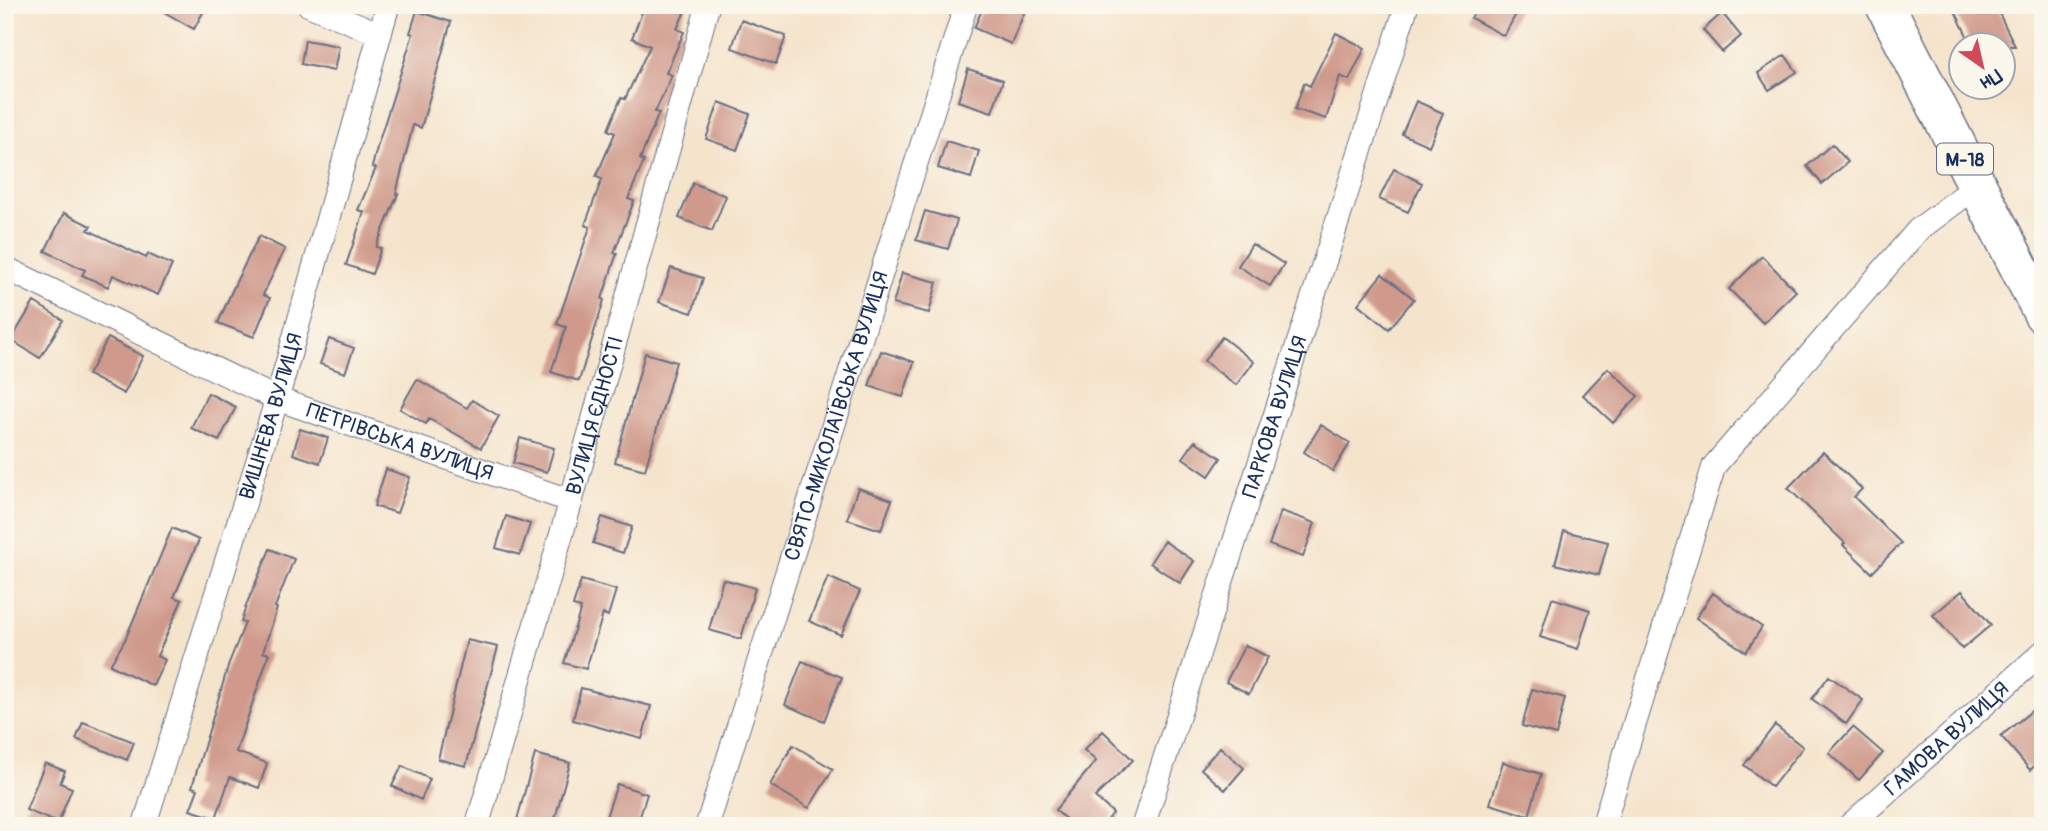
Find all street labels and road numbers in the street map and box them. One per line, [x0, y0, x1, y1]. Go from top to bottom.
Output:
road number: М-18 [1937, 144, 1993, 174]
street label: СВЯТО-МИКОЛАЇВСЬКА ВУЛИЦЯ [779, 268, 895, 564]
street label: ВИШНЕВА ВУЛИЦЯ [233, 330, 309, 503]
street label: ПАРКОВА ВУЛИЦЯ [1236, 332, 1314, 501]
street label: ВУЛИЦЯ ЄДНОСТІ [560, 333, 630, 498]
street label: ПЕТРІВСЬКА ВУЛИЦЯ [303, 397, 497, 487]
street label: ГАМОВА ВУЛИЦЯ [1879, 676, 2015, 802]

